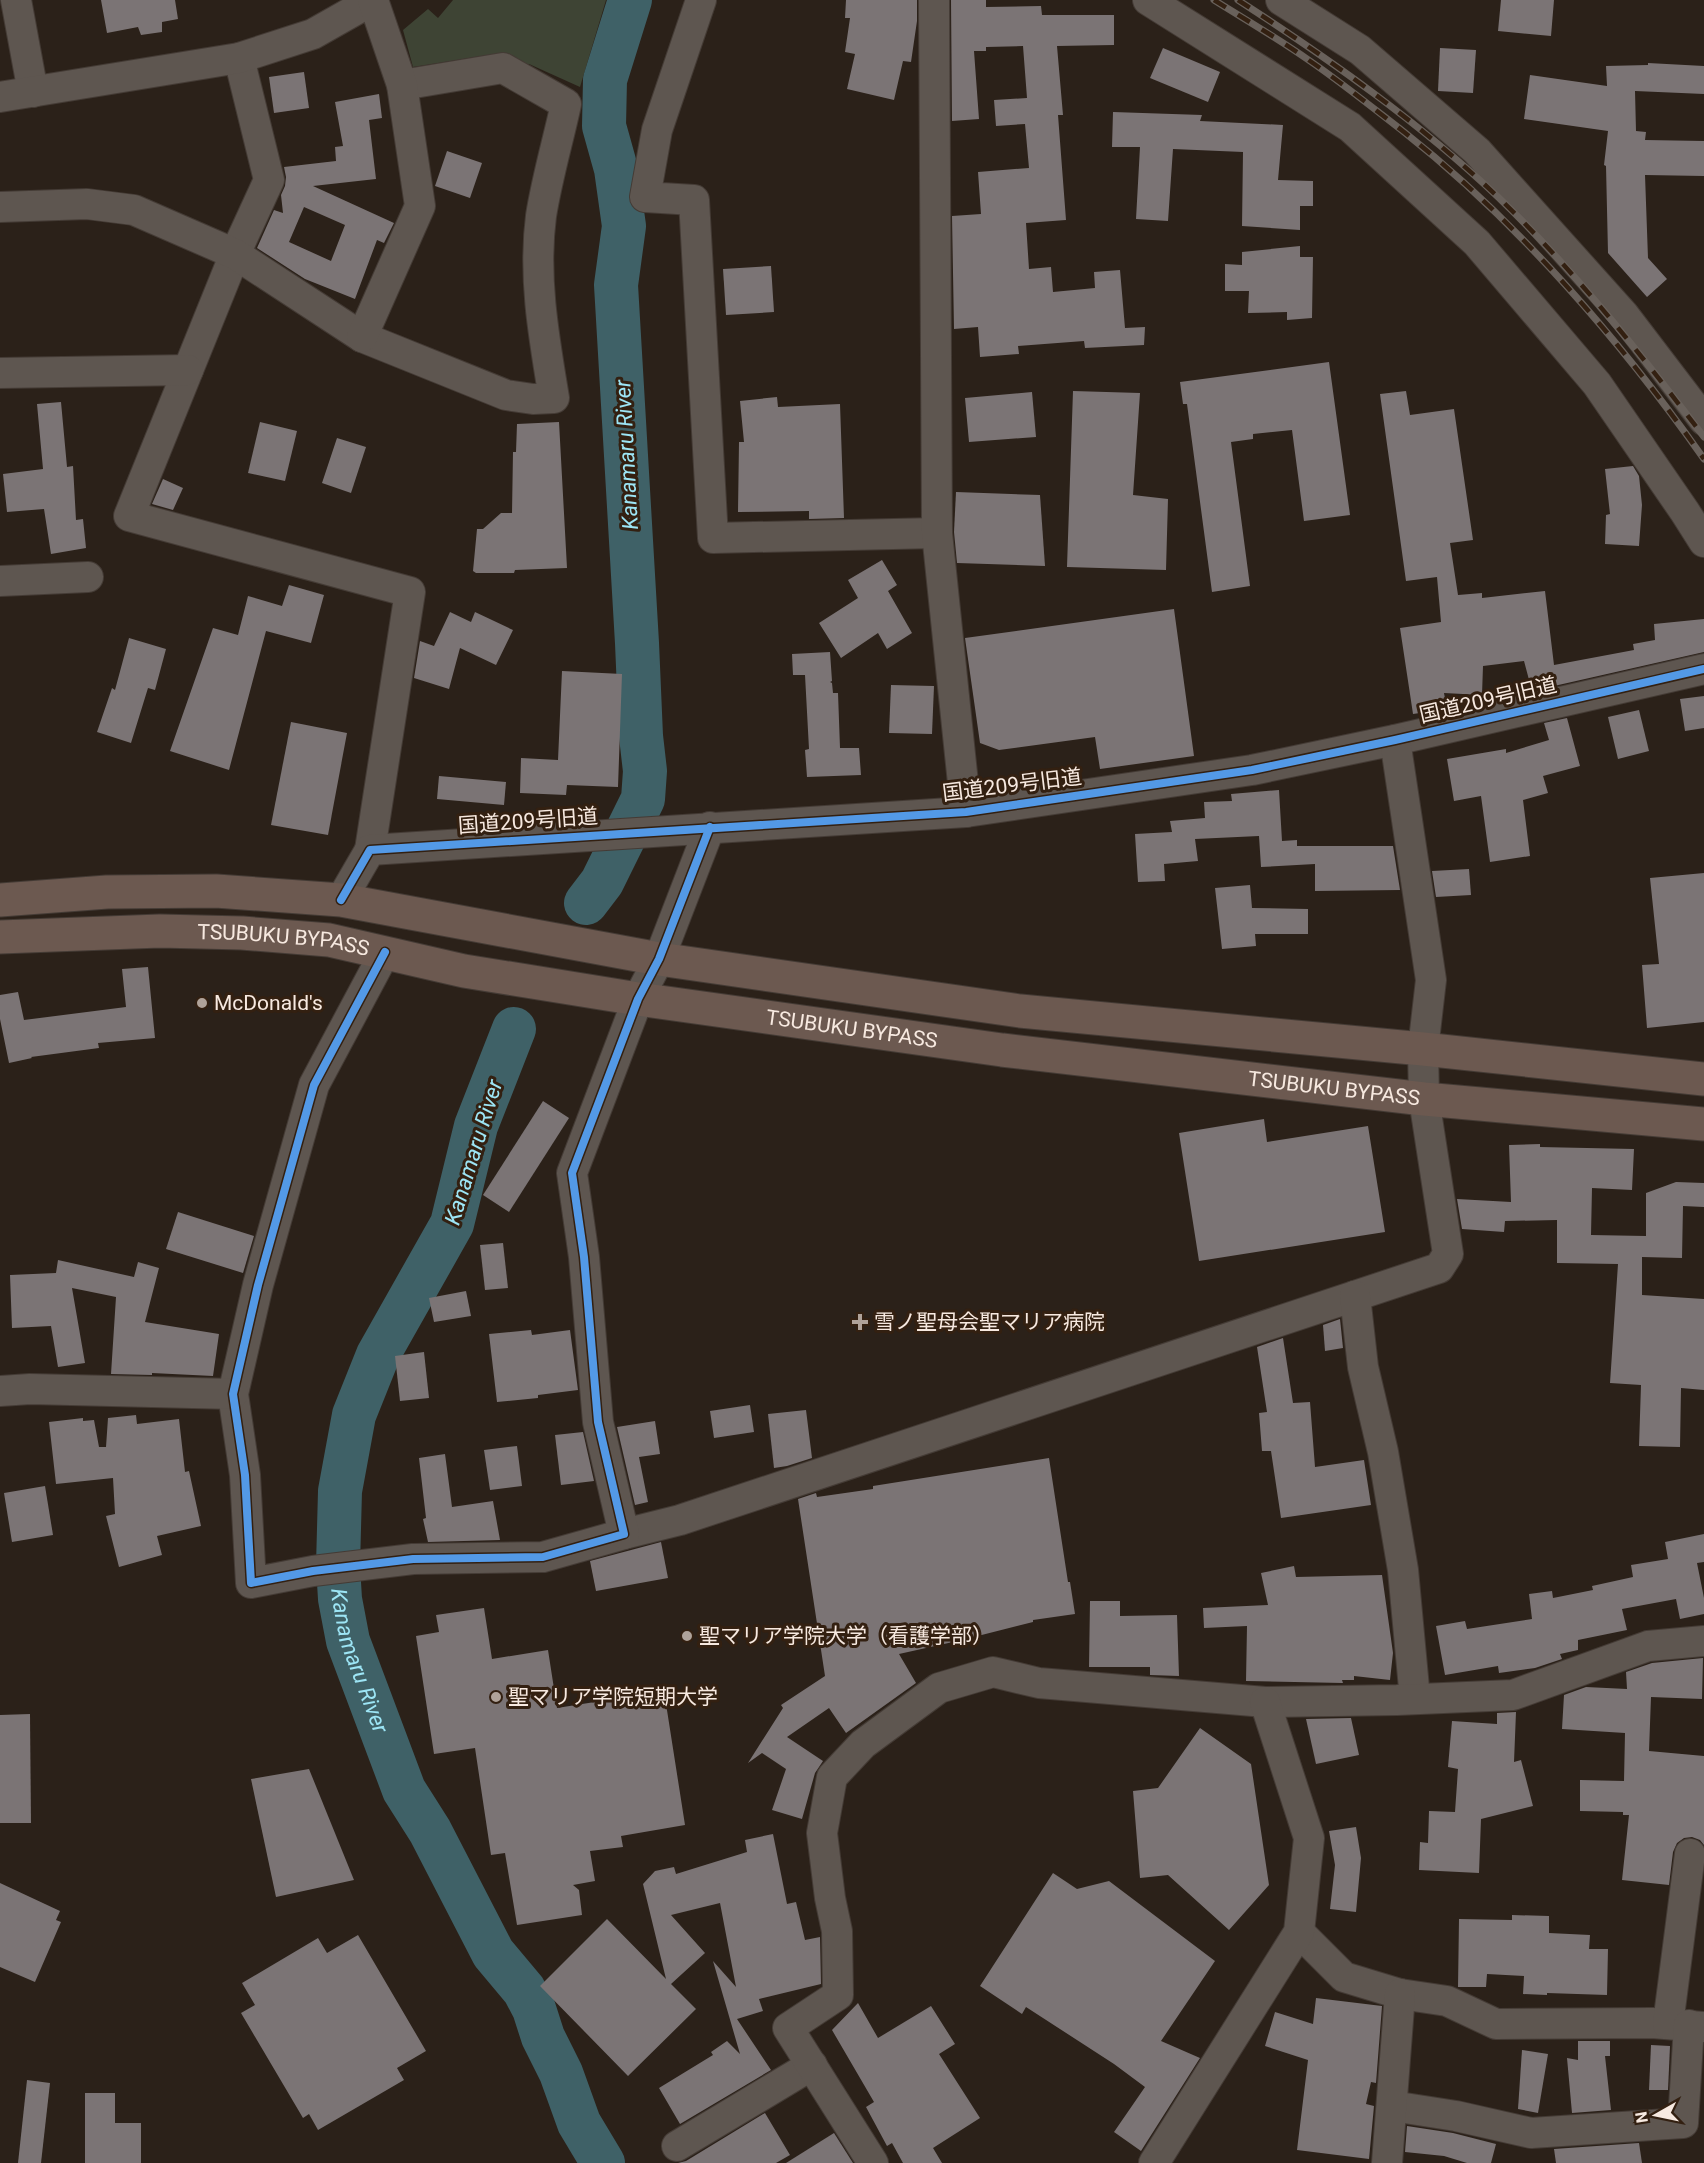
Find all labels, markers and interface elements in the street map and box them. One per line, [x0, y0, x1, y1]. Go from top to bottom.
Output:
water label: Kanamaru River [610, 379, 643, 531]
street label: 国道209号旧道 [1417, 673, 1559, 727]
street label: 国道209号旧道 [941, 765, 1083, 805]
street label: 国道209号旧道 [457, 804, 599, 838]
street label: TSUBUKU BYPASS [197, 920, 372, 961]
place label: McDonald's [214, 991, 323, 1015]
marker: McDonald's [195, 996, 209, 1010]
street label: TSUBUKU BYPASS [764, 1005, 939, 1053]
street label: TSUBUKU BYPASS [1247, 1067, 1421, 1110]
water label: Kanamaru River [440, 1076, 508, 1228]
place label: 雪ノ聖母会聖マリア病院 [874, 1310, 1105, 1334]
marker: 雪ノ聖母会聖マリア病院 [851, 1313, 869, 1331]
water label: Kanamaru River [326, 1588, 394, 1737]
place label: 聖マリア学院大学（看護学部） [699, 1624, 993, 1648]
marker: 聖マリア学院大学（看護学部） [680, 1629, 694, 1643]
place label: 聖マリア学院短期大学 [508, 1685, 718, 1709]
marker: 聖マリア学院短期大学 [489, 1690, 503, 1704]
north arrow [1626, 2085, 1686, 2145]
text: N [1631, 2110, 1652, 2124]

